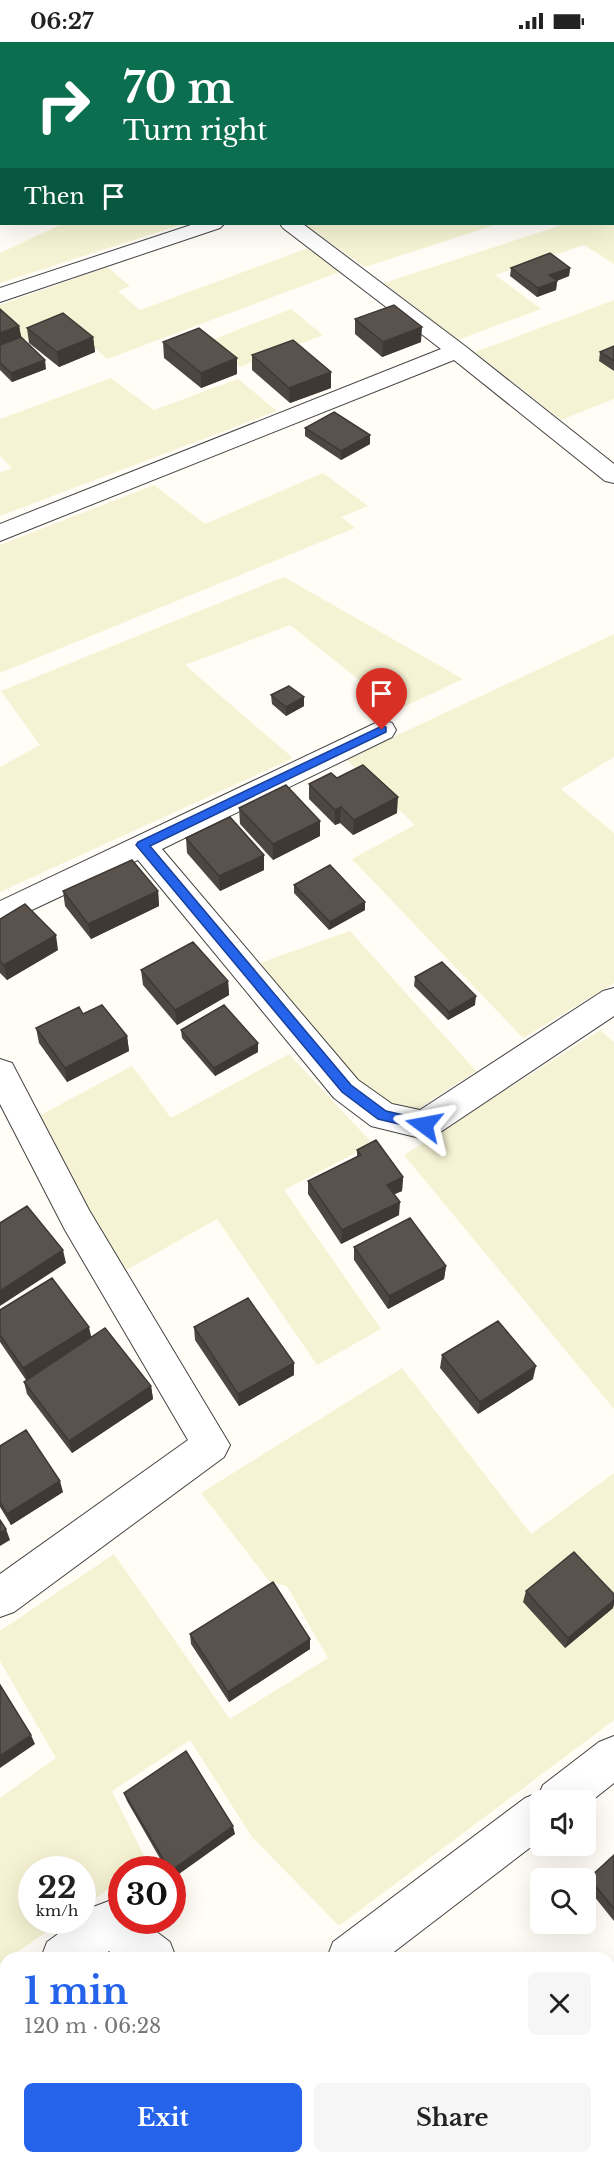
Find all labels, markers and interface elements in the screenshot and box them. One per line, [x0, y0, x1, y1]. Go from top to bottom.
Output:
text: 06:27 [30, 8, 93, 35]
text: 70 m [123, 62, 234, 114]
icon: right [24, 66, 102, 144]
text: Turn right [123, 114, 267, 147]
icon: arrive [97, 180, 130, 213]
text: Then [24, 183, 85, 210]
pin [356, 668, 407, 730]
icon: arrive [365, 677, 398, 710]
position arrow [392, 1093, 456, 1157]
map controls [530, 1790, 596, 1934]
button: sound [530, 1790, 596, 1856]
speed limit sign: 30 [108, 1856, 186, 1934]
button: search [530, 1868, 596, 1934]
text: 22 [37, 1869, 77, 1906]
text: km/h [36, 1901, 78, 1920]
text: 1 min [24, 1969, 128, 2014]
button: close [528, 1972, 591, 2035]
text: 120 m · 06:28 [24, 2014, 161, 2038]
button: Exit [24, 2083, 302, 2152]
button: Share [314, 2083, 591, 2152]

